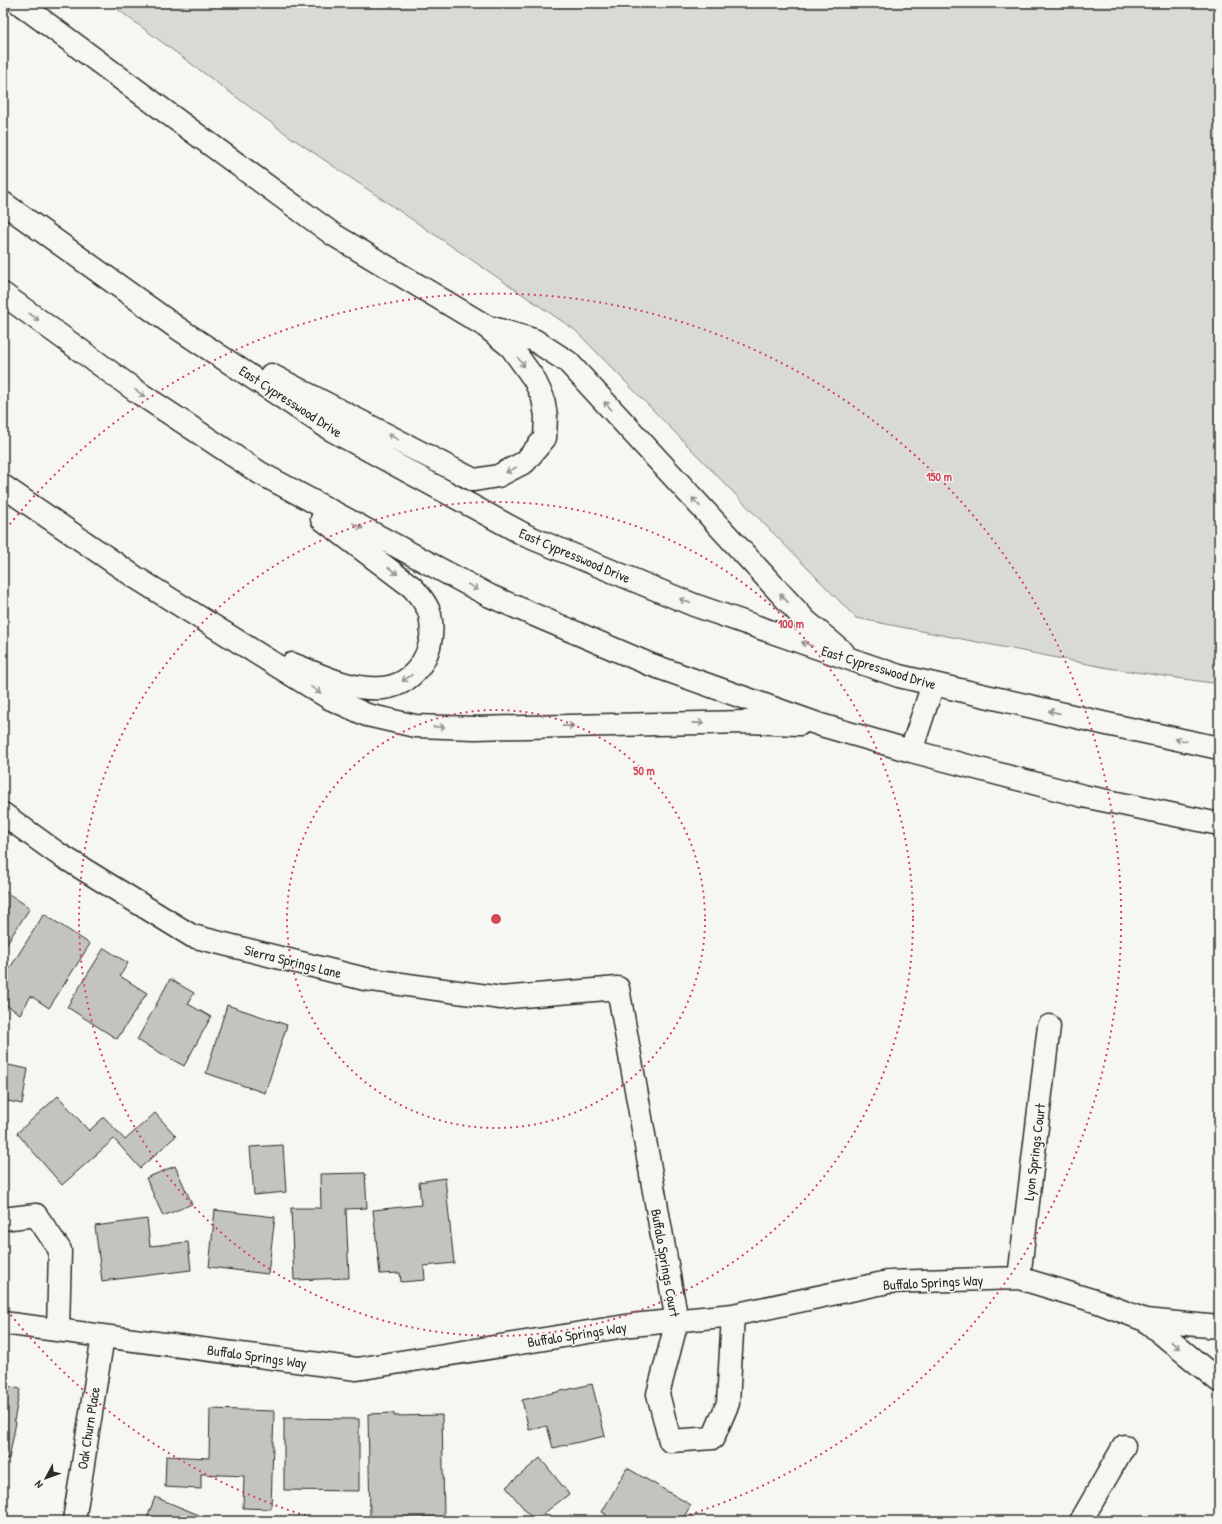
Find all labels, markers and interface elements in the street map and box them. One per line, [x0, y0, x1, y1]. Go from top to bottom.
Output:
one-way arrow [29, 313, 40, 321]
one-way arrow [517, 356, 526, 367]
street label: East Cypresswood Drive [235, 361, 347, 443]
one-way arrow [134, 389, 145, 397]
one-way arrow [604, 402, 613, 412]
one-way arrow [387, 433, 399, 441]
one-way arrow [505, 466, 517, 474]
text: 150 m [926, 468, 952, 485]
one-way arrow [691, 497, 701, 507]
one-way arrow [352, 522, 364, 530]
street label: East Cypresswood Drive [516, 523, 634, 588]
one-way arrow [387, 567, 398, 576]
one-way arrow [467, 584, 479, 591]
one-way arrow [779, 593, 789, 603]
one-way arrow [679, 597, 691, 605]
text: 100 m [778, 615, 804, 632]
one-way arrow [802, 640, 814, 648]
street label: East Cypresswood Drive [819, 640, 939, 695]
one-way arrow [402, 674, 413, 682]
one-way arrow [310, 686, 321, 694]
one-way arrow [1048, 707, 1061, 715]
one-way arrow [691, 719, 704, 727]
one-way arrow [561, 722, 574, 729]
one-way arrow [432, 723, 445, 730]
one-way arrow [1175, 735, 1188, 743]
text: 50 m [633, 762, 655, 779]
centre of rings [489, 912, 503, 926]
street label: Sierra Springs Lane [242, 940, 344, 983]
street label: Lyon Springs Court [1019, 1102, 1050, 1202]
street label: Buffalo Springs Court [646, 1208, 685, 1319]
street label: Buffalo Springs Way [882, 1270, 984, 1295]
street label: Buffalo Springs Way [526, 1317, 628, 1352]
street label: Buffalo Springs Way [206, 1340, 308, 1373]
one-way arrow [1170, 1341, 1181, 1350]
street label: Oak Churn Place [72, 1385, 104, 1471]
north arrow [26, 1458, 66, 1498]
text: N [31, 1478, 46, 1491]

